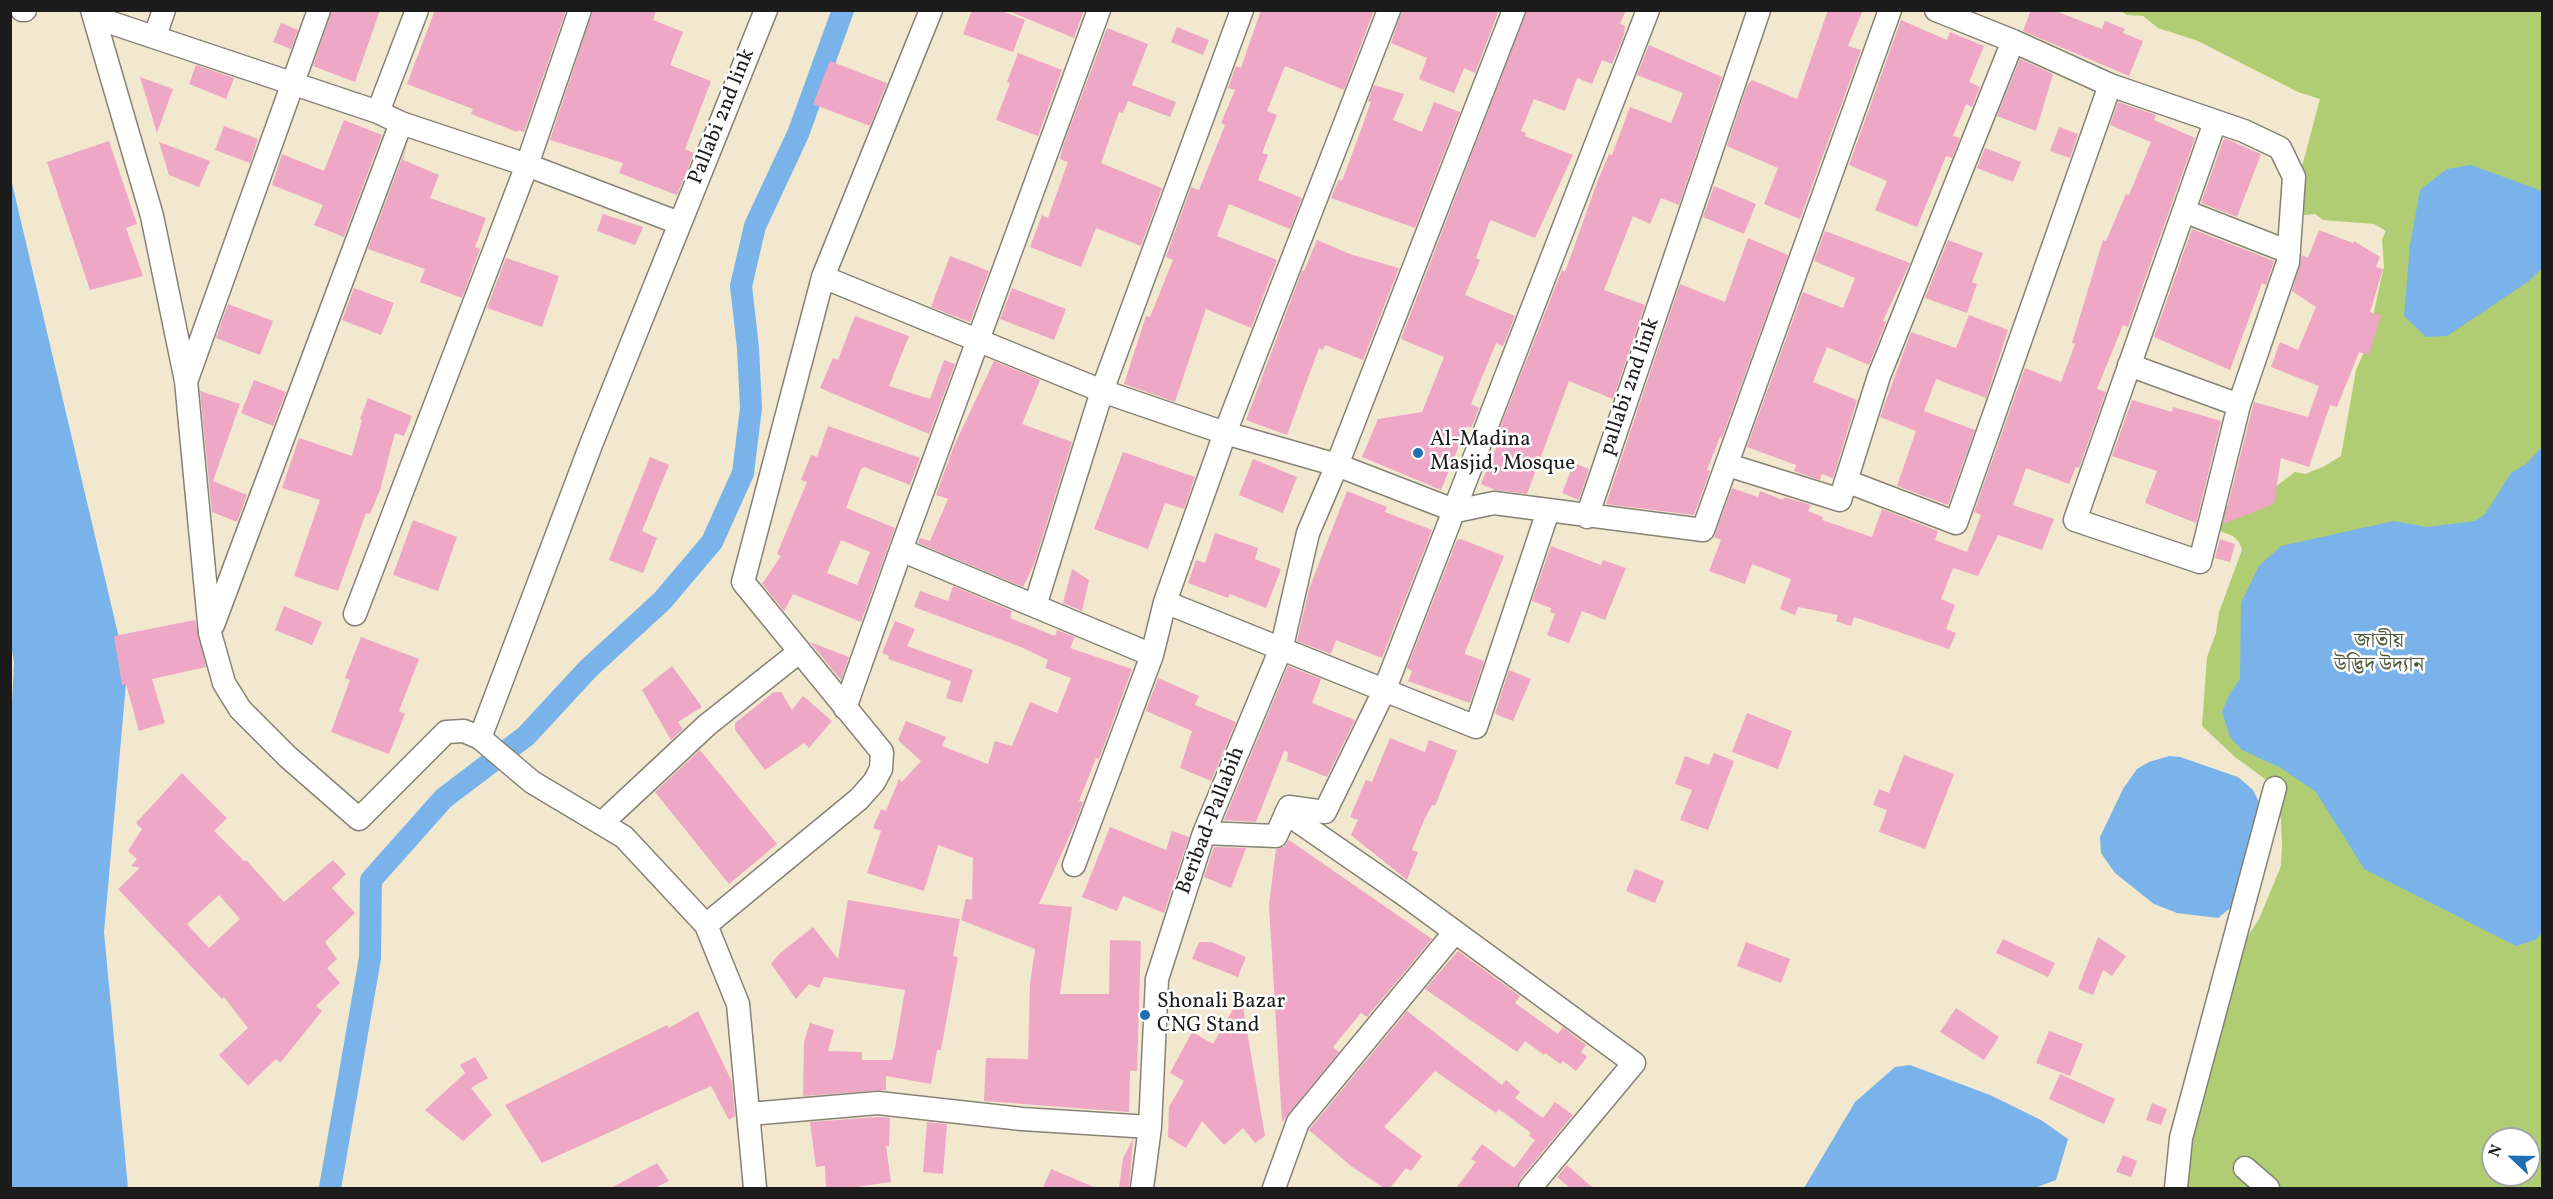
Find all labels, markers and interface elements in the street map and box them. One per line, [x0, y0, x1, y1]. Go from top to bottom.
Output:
street label: Pallabi 2nd link [684, 45, 762, 189]
street label: pallabi 2nd link [1596, 315, 1666, 459]
place label: Al-Madina Masjid, Mosque [1430, 428, 1575, 478]
marker: Al-Madina Masjid, Mosque [1411, 446, 1425, 460]
park label: জাতীয় উদ্ভিদ উদ্যান [2334, 630, 2424, 680]
street label: Beribad-Pallabih [1172, 744, 1252, 898]
place label: Shonali Bazar CNG Stand [1157, 990, 1285, 1040]
marker: Shonali Bazar CNG Stand [1138, 1008, 1152, 1022]
north arrow [2481, 1127, 2541, 1187]
text: N [2484, 1141, 2509, 1161]

